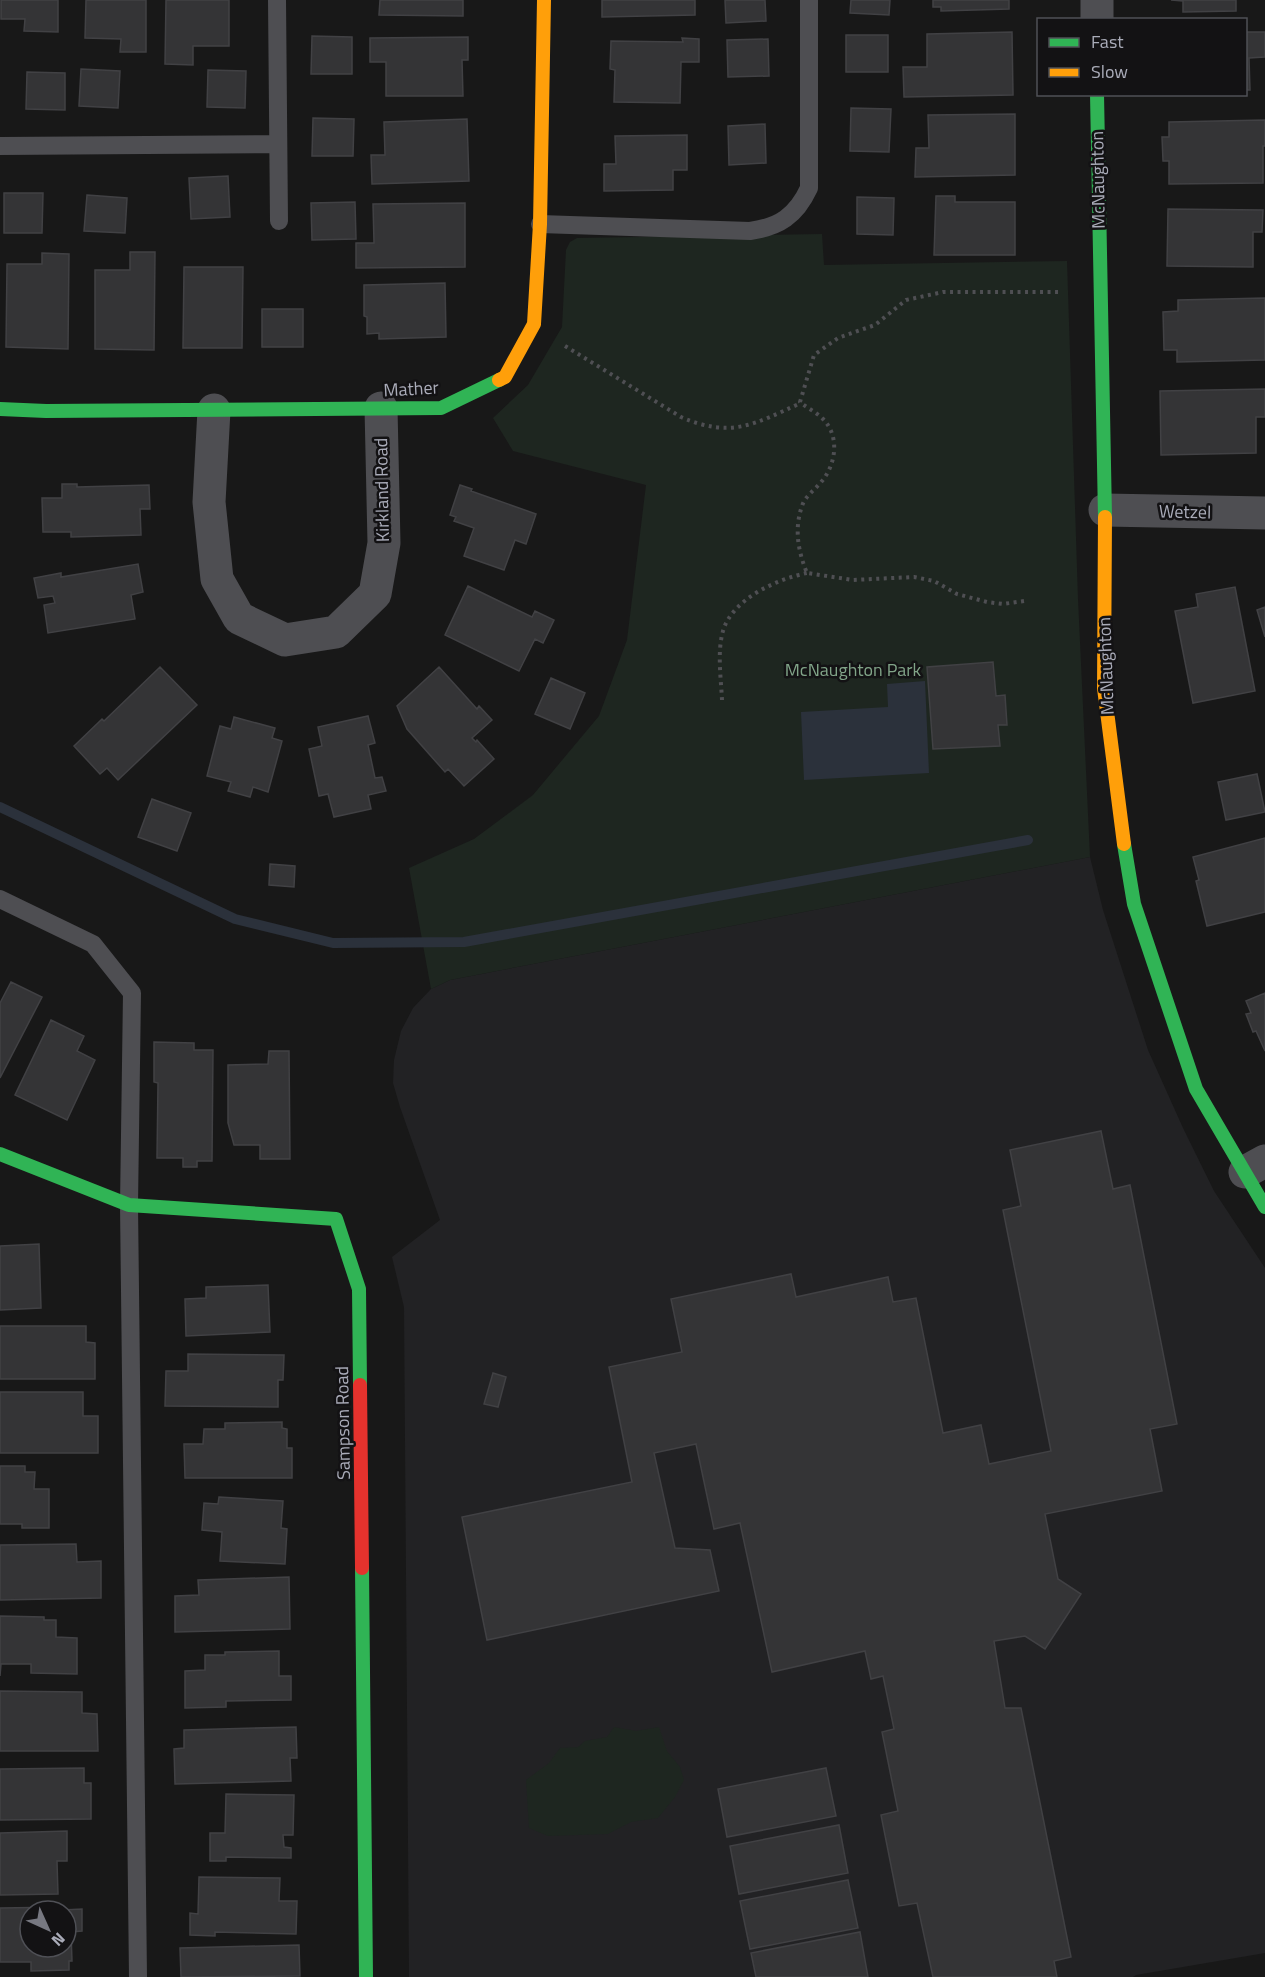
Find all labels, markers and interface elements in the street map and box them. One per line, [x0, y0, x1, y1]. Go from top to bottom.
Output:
legend [1037, 18, 1247, 96]
text: Fast [1091, 28, 1124, 55]
text: Slow [1091, 58, 1128, 85]
street label: McNaughton [1083, 131, 1112, 229]
street label: Mather [383, 374, 439, 403]
street label: Kirkland Road [367, 438, 396, 542]
street label: Wetzel [1159, 498, 1211, 525]
street label: McNaughton [1090, 617, 1121, 715]
park label: McNaughton Park [785, 656, 922, 683]
street label: Sampson Road [328, 1366, 357, 1480]
north arrow [18, 1899, 78, 1959]
text: N [46, 1927, 71, 1952]

